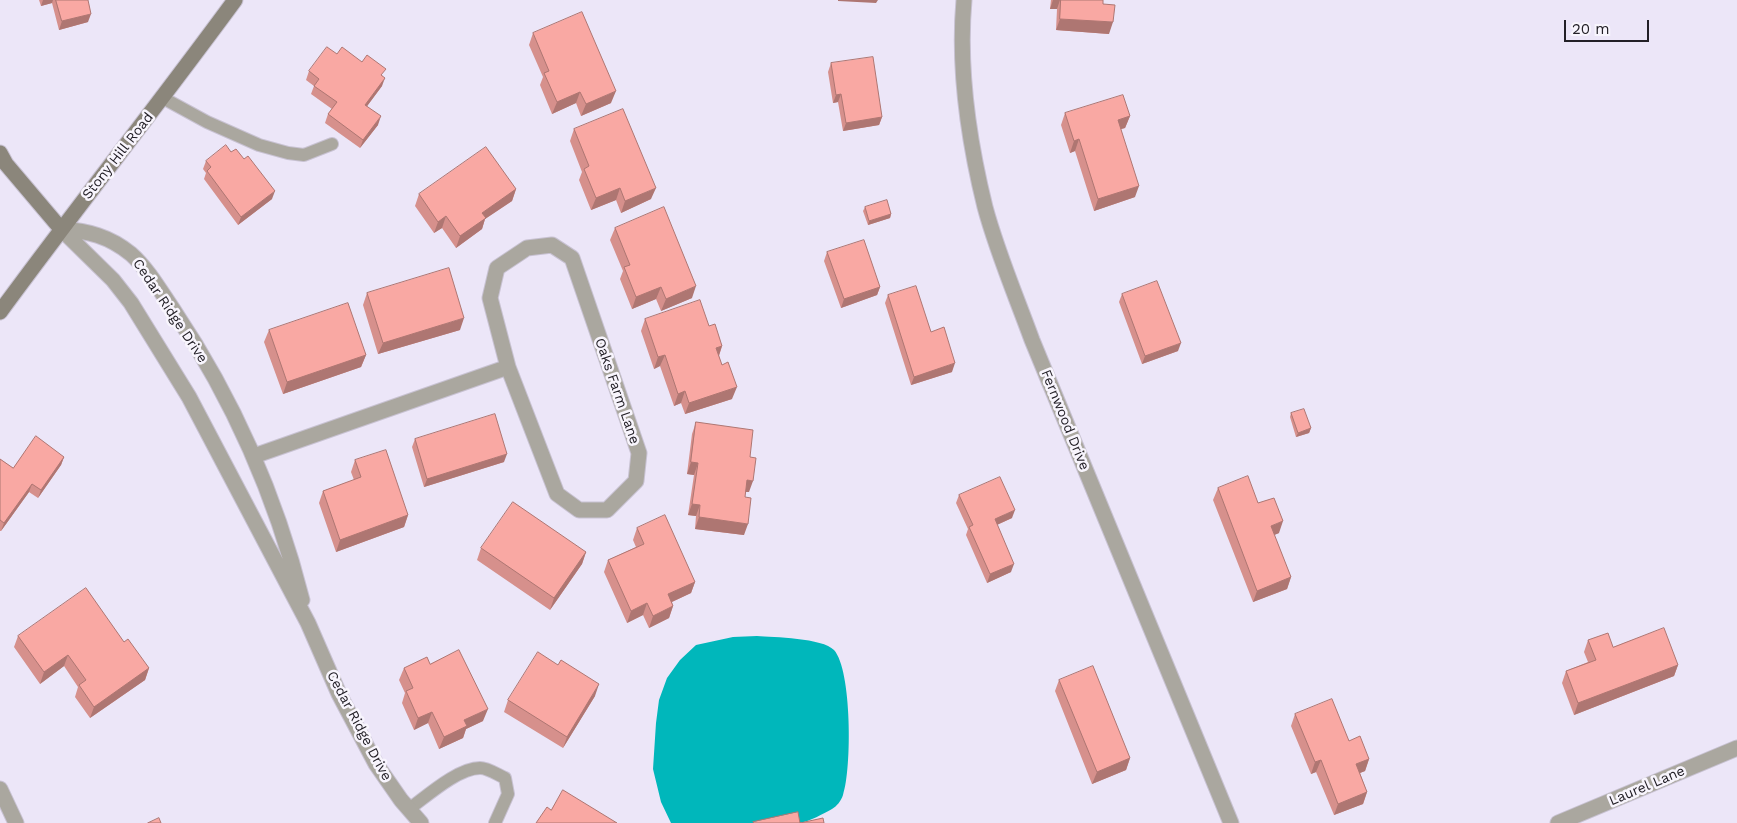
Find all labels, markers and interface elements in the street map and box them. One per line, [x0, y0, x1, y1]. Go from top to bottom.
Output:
scale bar [1567, 10, 1652, 42]
text: 20 m [1572, 20, 1610, 38]
street label: Stony Hill Road [79, 109, 157, 203]
street label: Cedar Ridge Drive [129, 256, 211, 366]
street label: Oaks Farm Lane [591, 336, 643, 446]
street label: Fernwood Drive [1037, 367, 1093, 473]
street label: Cedar Ridge Drive [323, 668, 395, 784]
street label: Laurel Lane [1607, 763, 1687, 809]

